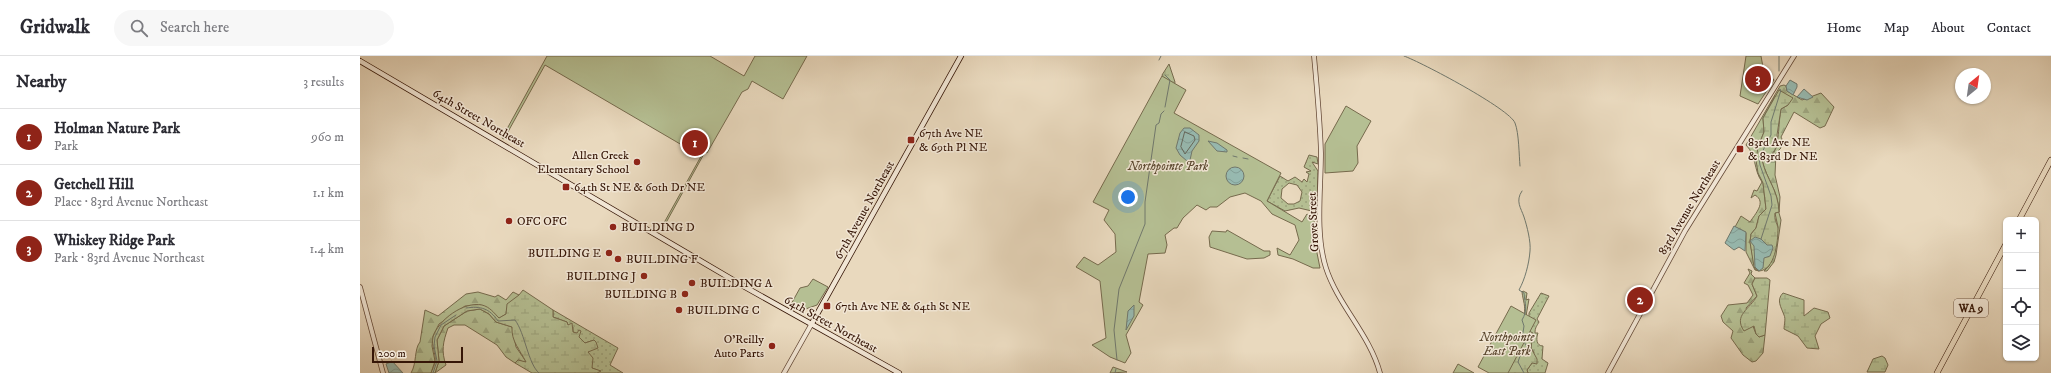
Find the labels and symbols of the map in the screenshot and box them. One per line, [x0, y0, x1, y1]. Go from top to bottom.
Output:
pin: 3 [1745, 64, 1771, 94]
north arrow [1955, 68, 1991, 104]
street label: 64th Street Northeast [430, 86, 528, 151]
place label: 67th Ave NE & 69th Pl NE [919, 126, 988, 155]
pin: 1 [682, 128, 708, 158]
marker: 67th Ave NE & 69th Pl NE [906, 135, 916, 145]
place label: 83rd Ave NE & 83rd Dr NE [1748, 135, 1818, 164]
marker: 83rd Ave NE & 83rd Dr NE [1735, 144, 1745, 154]
place label: Allen Creek Elementary School [537, 148, 629, 177]
marker: Allen Creek Elementary School [632, 157, 642, 167]
street label: 83rd Avenue Northeast [1655, 157, 1724, 258]
street label: 67th Avenue Northeast [831, 158, 898, 262]
park label: Northpointe Park [1127, 159, 1208, 174]
place label: 64th St NE & 60th Dr NE [574, 180, 706, 195]
marker: 64th St NE & 60th Dr NE [561, 182, 571, 192]
your location [1118, 187, 1138, 207]
street label: Grove Street [1304, 192, 1323, 252]
place label: OFC OFC [517, 214, 567, 229]
marker: OFC OFC [504, 216, 514, 226]
place label: BUILDING D [621, 220, 695, 235]
marker: BUILDING D [608, 222, 618, 232]
place label: BUILDING E [528, 246, 601, 261]
marker: BUILDING E [604, 248, 614, 258]
place label: BUILDING F [626, 252, 699, 267]
marker: BUILDING F [613, 254, 623, 264]
place label: BUILDING J [566, 269, 636, 284]
marker: BUILDING J [639, 271, 649, 281]
place label: BUILDING A [700, 276, 773, 291]
marker: BUILDING A [687, 278, 697, 288]
pin: 2 [1627, 285, 1653, 315]
place label: BUILDING B [605, 287, 677, 302]
marker: BUILDING B [680, 289, 690, 299]
street label: 64th Street Northeast [781, 292, 880, 356]
place label: 67th Ave NE & 64th St NE [835, 299, 971, 314]
road number: WA 9 [1954, 299, 1988, 317]
marker: 67th Ave NE & 64th St NE [822, 301, 832, 311]
place label: BUILDING C [687, 303, 760, 318]
marker: BUILDING C [674, 305, 684, 315]
park label: Northpointe East Park [1479, 330, 1535, 359]
place label: O'Reilly Auto Parts [714, 332, 764, 361]
marker: O'Reilly Auto Parts [767, 341, 777, 351]
scale bar [372, 345, 463, 364]

